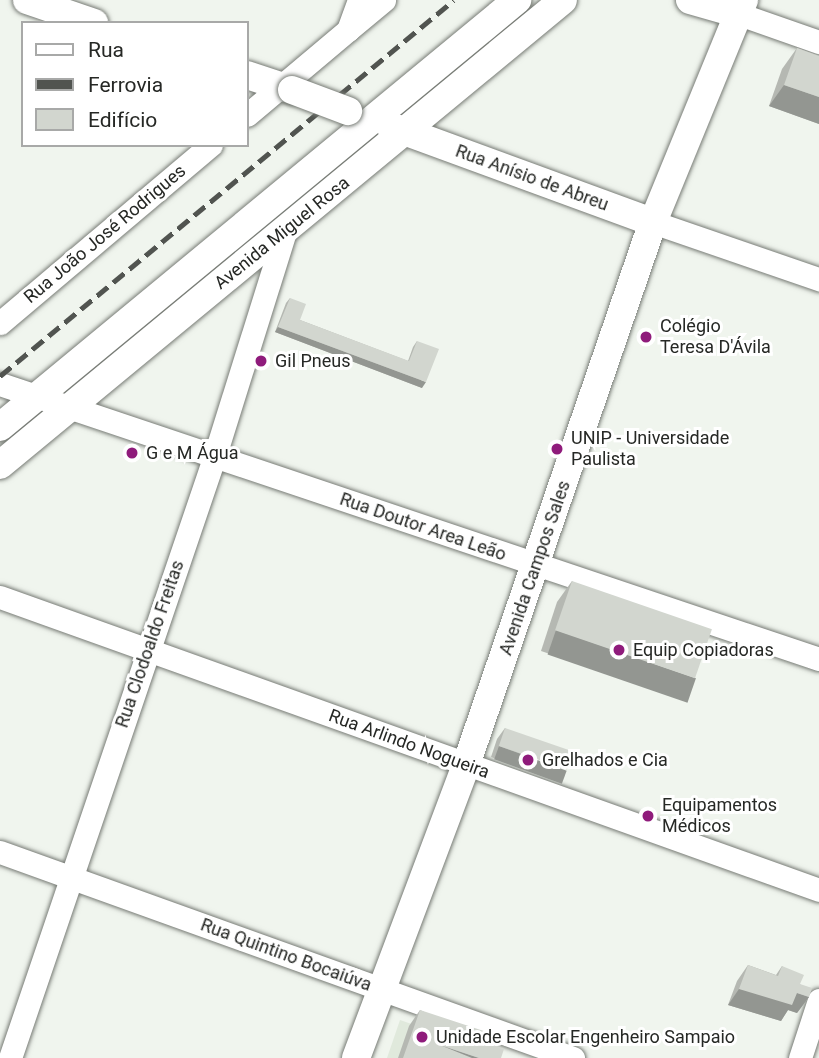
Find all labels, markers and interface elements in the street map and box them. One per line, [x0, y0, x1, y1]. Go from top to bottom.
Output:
legend [21, 21, 248, 147]
text: Rua [88, 38, 124, 62]
text: Ferrovia [88, 73, 163, 97]
text: Edifício [88, 108, 157, 132]
street label: Rua Anísio de Abreu [453, 140, 611, 216]
street label: Rua João José Rodrigues [20, 160, 190, 308]
street label: Avenida Miguel Rosa [210, 172, 354, 294]
place label: Colégio Teresa D'Ávila [660, 316, 771, 358]
marker: Colégio Teresa D'Ávila [638, 329, 654, 345]
place label: Gil Pneus [275, 350, 351, 372]
marker: Gil Pneus [253, 353, 269, 369]
place label: UNIP - Universidade Paulista [571, 428, 729, 471]
marker: UNIP - Universidade Paulista [549, 441, 565, 457]
place label: G e M Água [146, 442, 238, 464]
marker: G e M Água [124, 445, 140, 461]
street label: Avenida Campos Sales [495, 478, 575, 658]
street label: Rua Doutor Area Leão [337, 488, 509, 566]
street label: Rua Clodoaldo Freitas [111, 557, 189, 731]
place label: Equip Copiadoras [633, 639, 774, 661]
marker: Equip Copiadoras [611, 642, 627, 658]
street label: Rua Arlindo Nogueira [326, 705, 492, 783]
place label: Grelhados e Cia [542, 749, 668, 771]
marker: Grelhados e Cia [520, 752, 536, 768]
place label: Equipamentos Médicos [662, 795, 777, 838]
marker: Equipamentos Médicos [640, 808, 656, 824]
street label: Rua Quintino Bocaiúva [198, 914, 374, 996]
place label: Unidade Escolar Engenheiro Sampaio [436, 1026, 735, 1048]
marker: Unidade Escolar Engenheiro Sampaio [414, 1029, 430, 1045]

